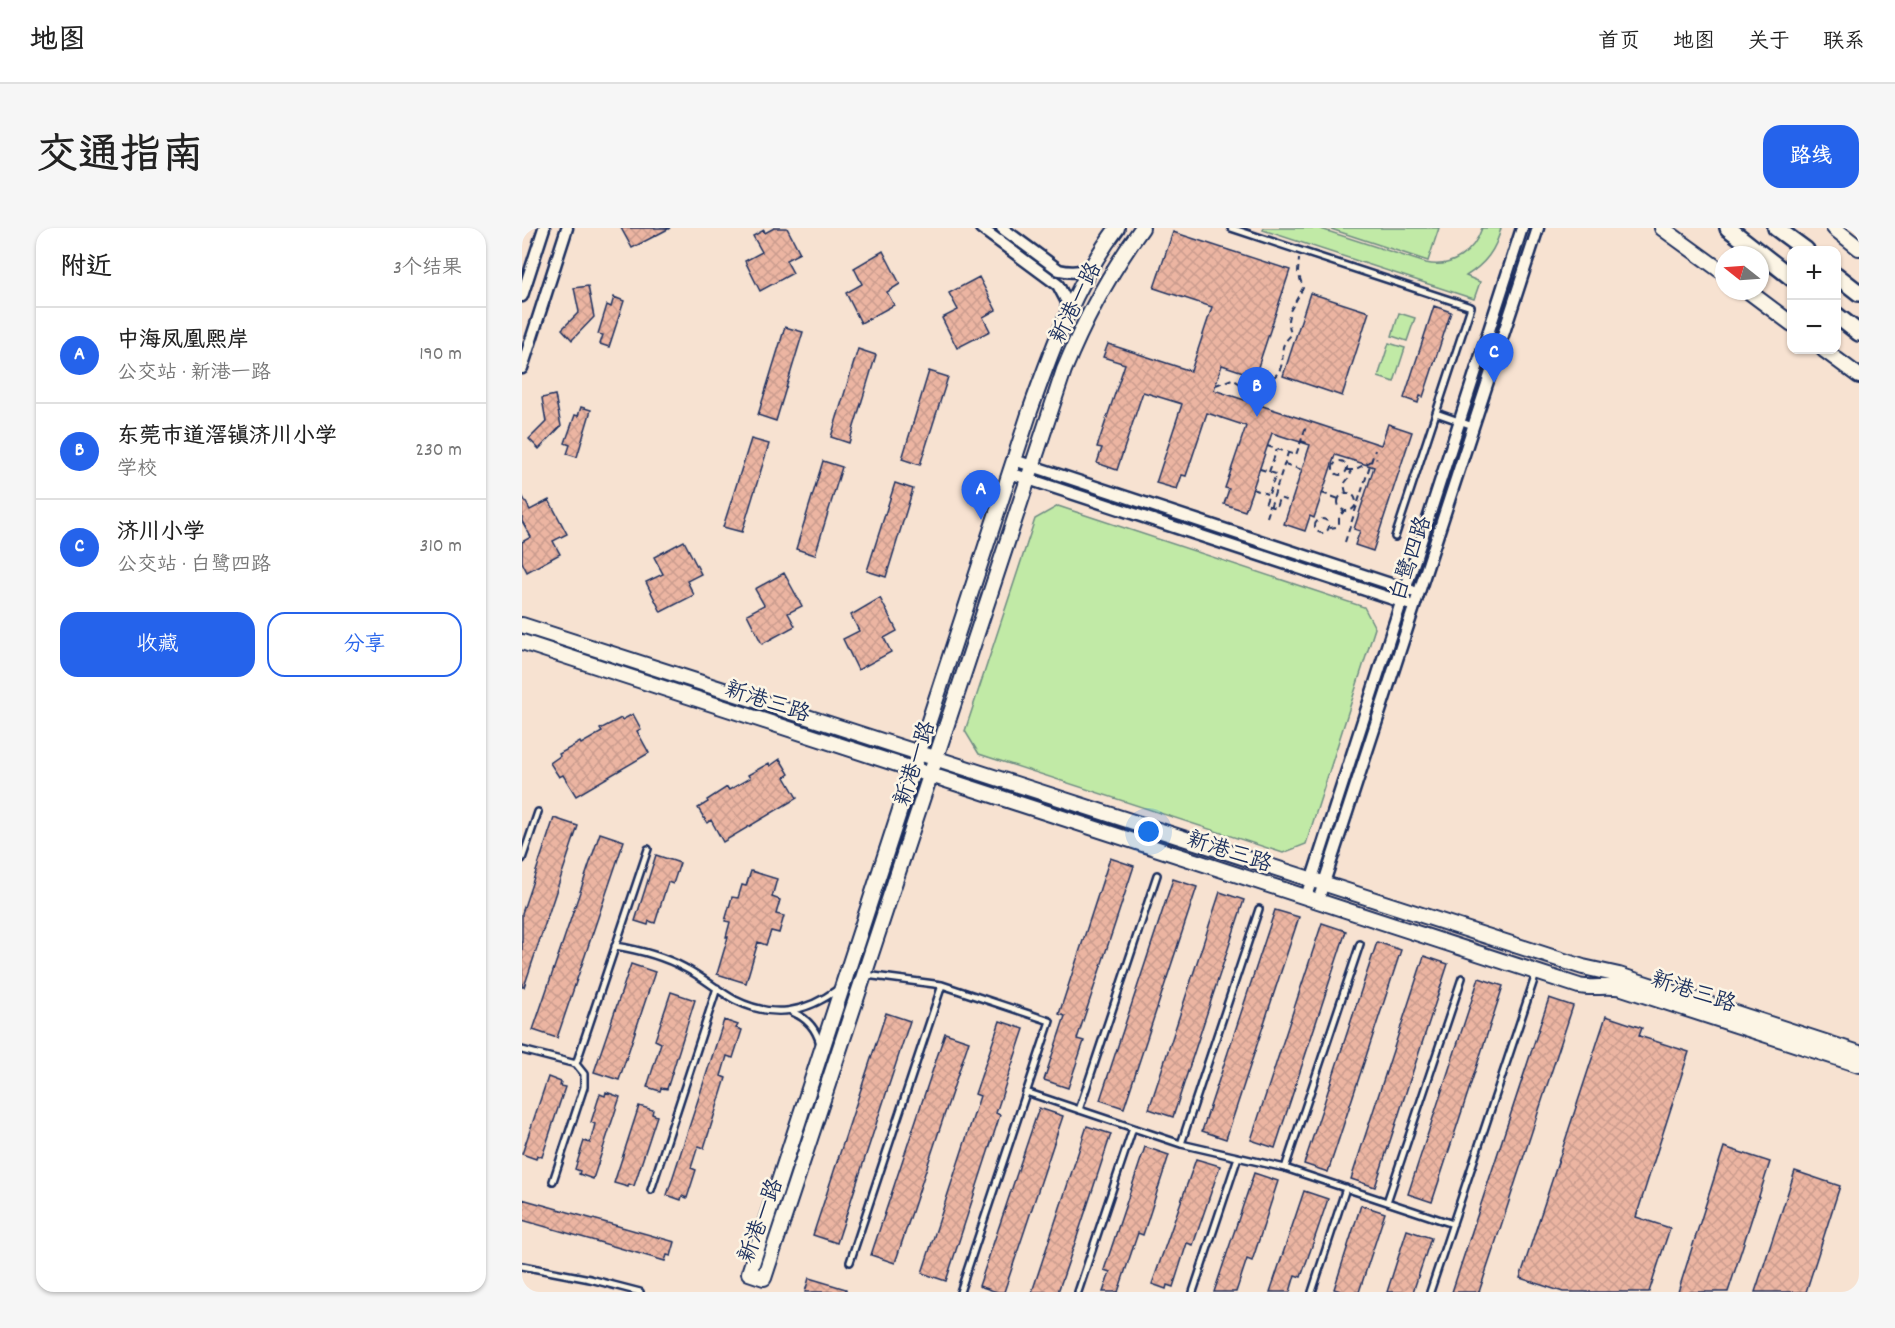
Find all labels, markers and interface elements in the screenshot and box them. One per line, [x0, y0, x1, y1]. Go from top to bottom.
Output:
text: 地图 [30, 23, 86, 63]
text: 首页 [1598, 28, 1640, 58]
text: 地图 [1673, 28, 1715, 58]
text: 关于 [1748, 28, 1790, 58]
text: 联系 [1823, 28, 1865, 58]
button: 路线 [1763, 125, 1859, 188]
text: 交通指南 [36, 129, 204, 189]
north arrow [1715, 246, 1769, 300]
map controls [1787, 246, 1841, 354]
button: + [1787, 246, 1841, 300]
text: 附近 [60, 250, 112, 287]
text: 3个结果 [393, 255, 462, 283]
street label: 新港一路 [1043, 257, 1111, 350]
button: − [1787, 300, 1841, 354]
text: 中海凤凰熙岸 [117, 326, 249, 357]
pin: C [1474, 334, 1514, 383]
text: A [74, 341, 85, 369]
text: 190 m [419, 341, 462, 369]
text: 公交站 · 新港一路 [117, 360, 271, 388]
pin: B [1238, 368, 1276, 417]
text: 东莞市道滘镇济川小学 [117, 422, 337, 453]
text: B [75, 437, 84, 465]
text: 230 m [415, 437, 462, 465]
text: 学校 [117, 456, 157, 484]
pin: A [962, 470, 1000, 520]
street label: 白鹭四路 [1384, 512, 1441, 606]
text: 济川小学 [117, 518, 205, 549]
text: C [75, 533, 84, 561]
text: 310 m [420, 533, 462, 561]
text: 公交站 · 白鹭四路 [117, 552, 271, 580]
button: 收藏 [60, 612, 255, 677]
button: 分享 [267, 612, 462, 677]
street label: 新港三路 [720, 675, 814, 732]
street label: 新港一路 [888, 717, 945, 811]
your location [1134, 817, 1163, 846]
street label: 新港三路 [1182, 825, 1276, 882]
street label: 新港三路 [1646, 965, 1740, 1022]
street label: 新港一路 [732, 1175, 793, 1268]

